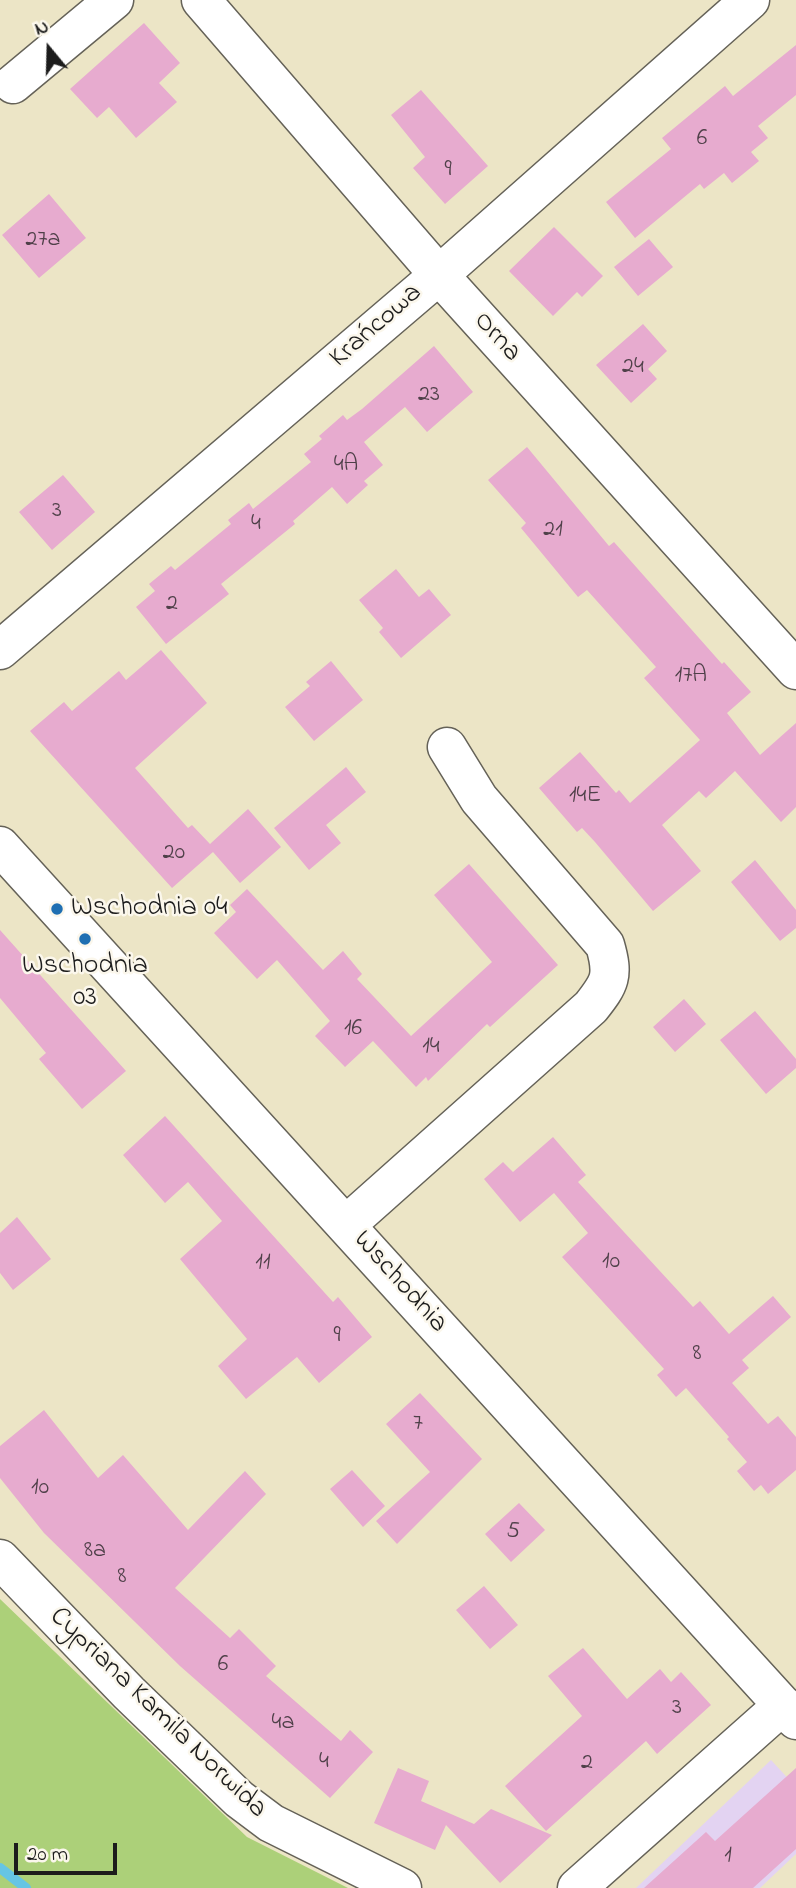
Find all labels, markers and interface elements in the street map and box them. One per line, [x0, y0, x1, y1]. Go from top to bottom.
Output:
north arrow [14, 14, 84, 84]
text: N [32, 14, 52, 44]
house number: 6 [697, 126, 707, 154]
house number: 9 [444, 157, 452, 185]
house number: 27a [26, 227, 60, 255]
street label: Krańcowa [324, 278, 430, 376]
street label: Orna [465, 306, 527, 370]
house number: 24 [622, 354, 644, 382]
house number: 23 [418, 382, 440, 410]
house number: 4A [334, 452, 358, 480]
house number: 3 [52, 498, 62, 526]
house number: 4 [251, 511, 261, 539]
house number: 21 [543, 517, 563, 545]
house number: 2 [166, 591, 178, 619]
house number: 17A [675, 663, 707, 691]
house number: 14E [569, 783, 601, 811]
house number: 20 [163, 840, 185, 868]
place label: Wschodnia 04 [71, 892, 228, 926]
marker: Wschodnia 04 [49, 901, 65, 917]
marker: Wschodnia 03 [77, 931, 93, 947]
place label: Wschodnia 03 [22, 950, 148, 1016]
house number: 16 [344, 1016, 362, 1044]
house number: 14 [422, 1034, 440, 1062]
street label: Wschodnia [344, 1225, 454, 1341]
house number: 10 [602, 1249, 620, 1277]
house number: 11 [255, 1250, 271, 1278]
house number: 9 [333, 1323, 341, 1351]
house number: 8 [693, 1341, 701, 1369]
house number: 7 [413, 1411, 423, 1439]
house number: 10 [31, 1475, 49, 1503]
house number: 5 [506, 1519, 520, 1547]
house number: 8a [84, 1538, 106, 1566]
house number: 8 [118, 1564, 126, 1592]
street label: Cypriana Kamila Norwida [41, 1601, 273, 1827]
house number: 6 [218, 1652, 228, 1680]
house number: 3 [672, 1695, 682, 1723]
house number: 4a [272, 1710, 294, 1738]
house number: 4 [319, 1749, 329, 1777]
house number: 2 [581, 1750, 593, 1778]
scale bar [18, 1828, 121, 1872]
text: 20 m [27, 1840, 68, 1870]
house number: 1 [724, 1843, 732, 1871]

